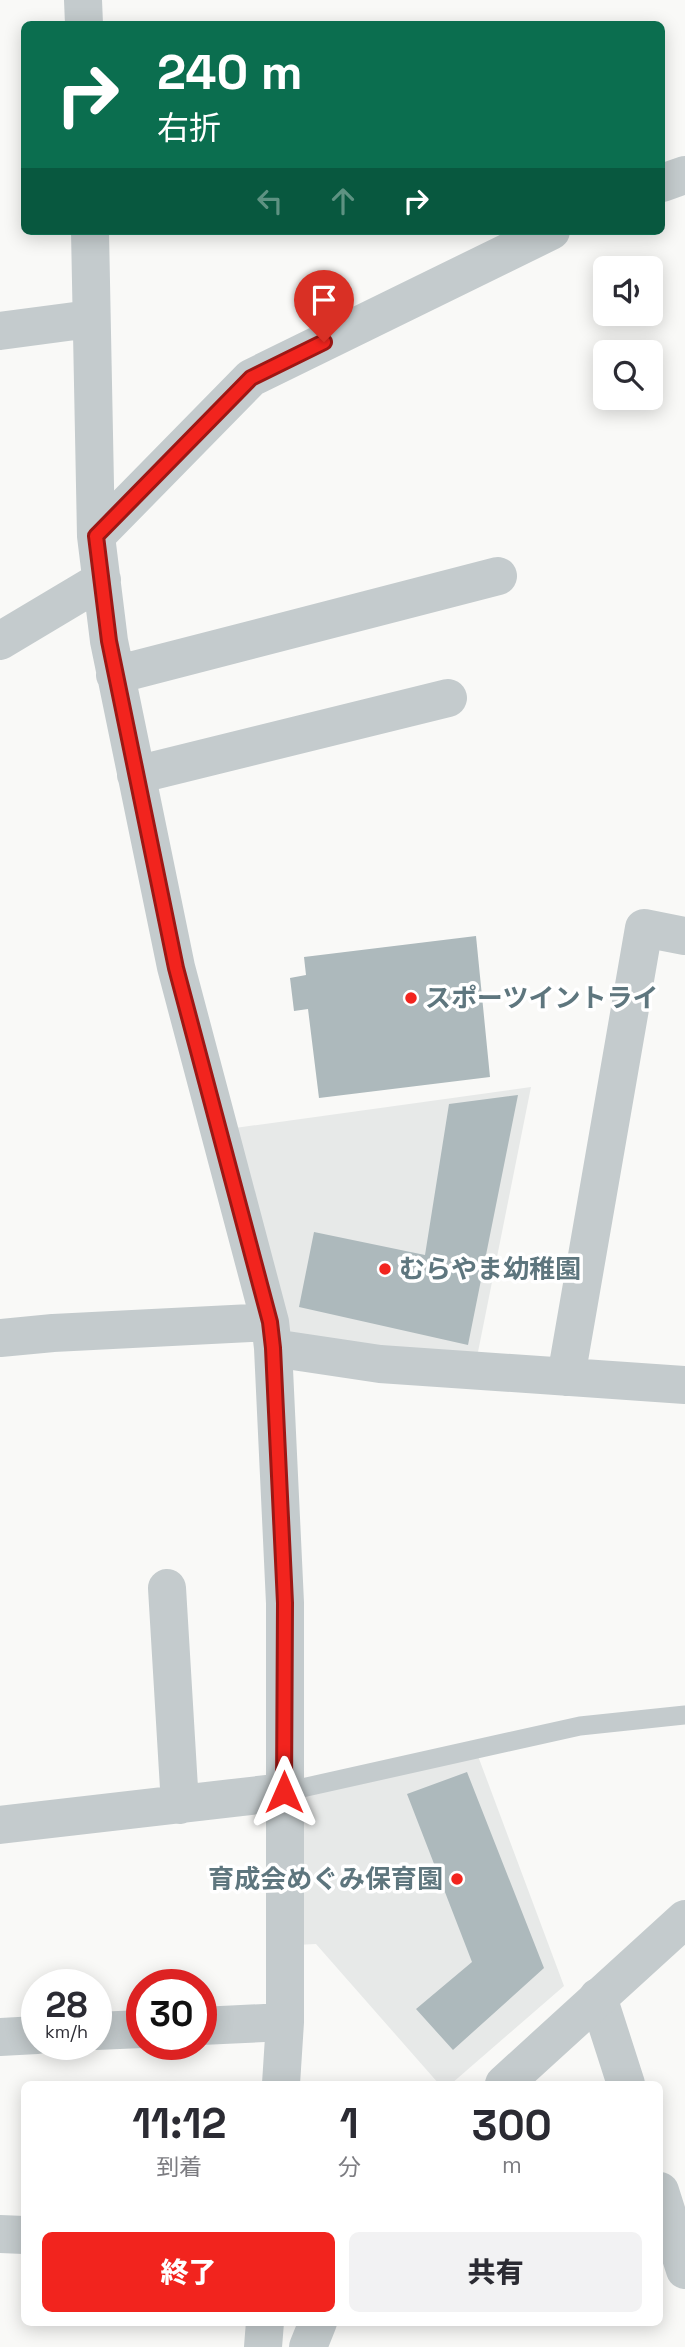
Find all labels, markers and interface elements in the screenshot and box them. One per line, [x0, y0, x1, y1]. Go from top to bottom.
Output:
text: 240 m [157, 41, 303, 103]
icon: right [42, 49, 133, 140]
text: 右折 [157, 108, 221, 148]
icon: left [251, 182, 289, 220]
icon: ahead [324, 182, 362, 220]
icon: right [397, 182, 435, 220]
map controls [593, 256, 663, 410]
button: sound [593, 256, 663, 326]
pin [294, 270, 354, 342]
icon: arrive [305, 281, 343, 319]
button: search [593, 340, 663, 410]
place label: スポーツイントライ [425, 981, 658, 1015]
marker: スポーツイントライ [403, 990, 419, 1006]
place label: むらやま幼稚園 [399, 1252, 581, 1286]
marker: むらやま幼稚園 [377, 1261, 393, 1277]
position arrow [247, 1755, 321, 1829]
place label: 育成会めぐみ保育園 [208, 1862, 443, 1896]
marker: 育成会めぐみ保育園 [449, 1871, 465, 1887]
speed limit sign: 30 [126, 1969, 217, 2060]
text: 28 [46, 1983, 87, 2027]
text: km/h [45, 2020, 88, 2043]
text: 11:12 [132, 2097, 227, 2150]
text: 1 [340, 2097, 359, 2150]
text: 300 [472, 2099, 552, 2152]
text: m [502, 2150, 522, 2180]
text: 到着 [156, 2152, 202, 2182]
text: 分 [338, 2152, 361, 2182]
button: 終了 [42, 2232, 335, 2312]
button: 共有 [349, 2232, 642, 2312]

